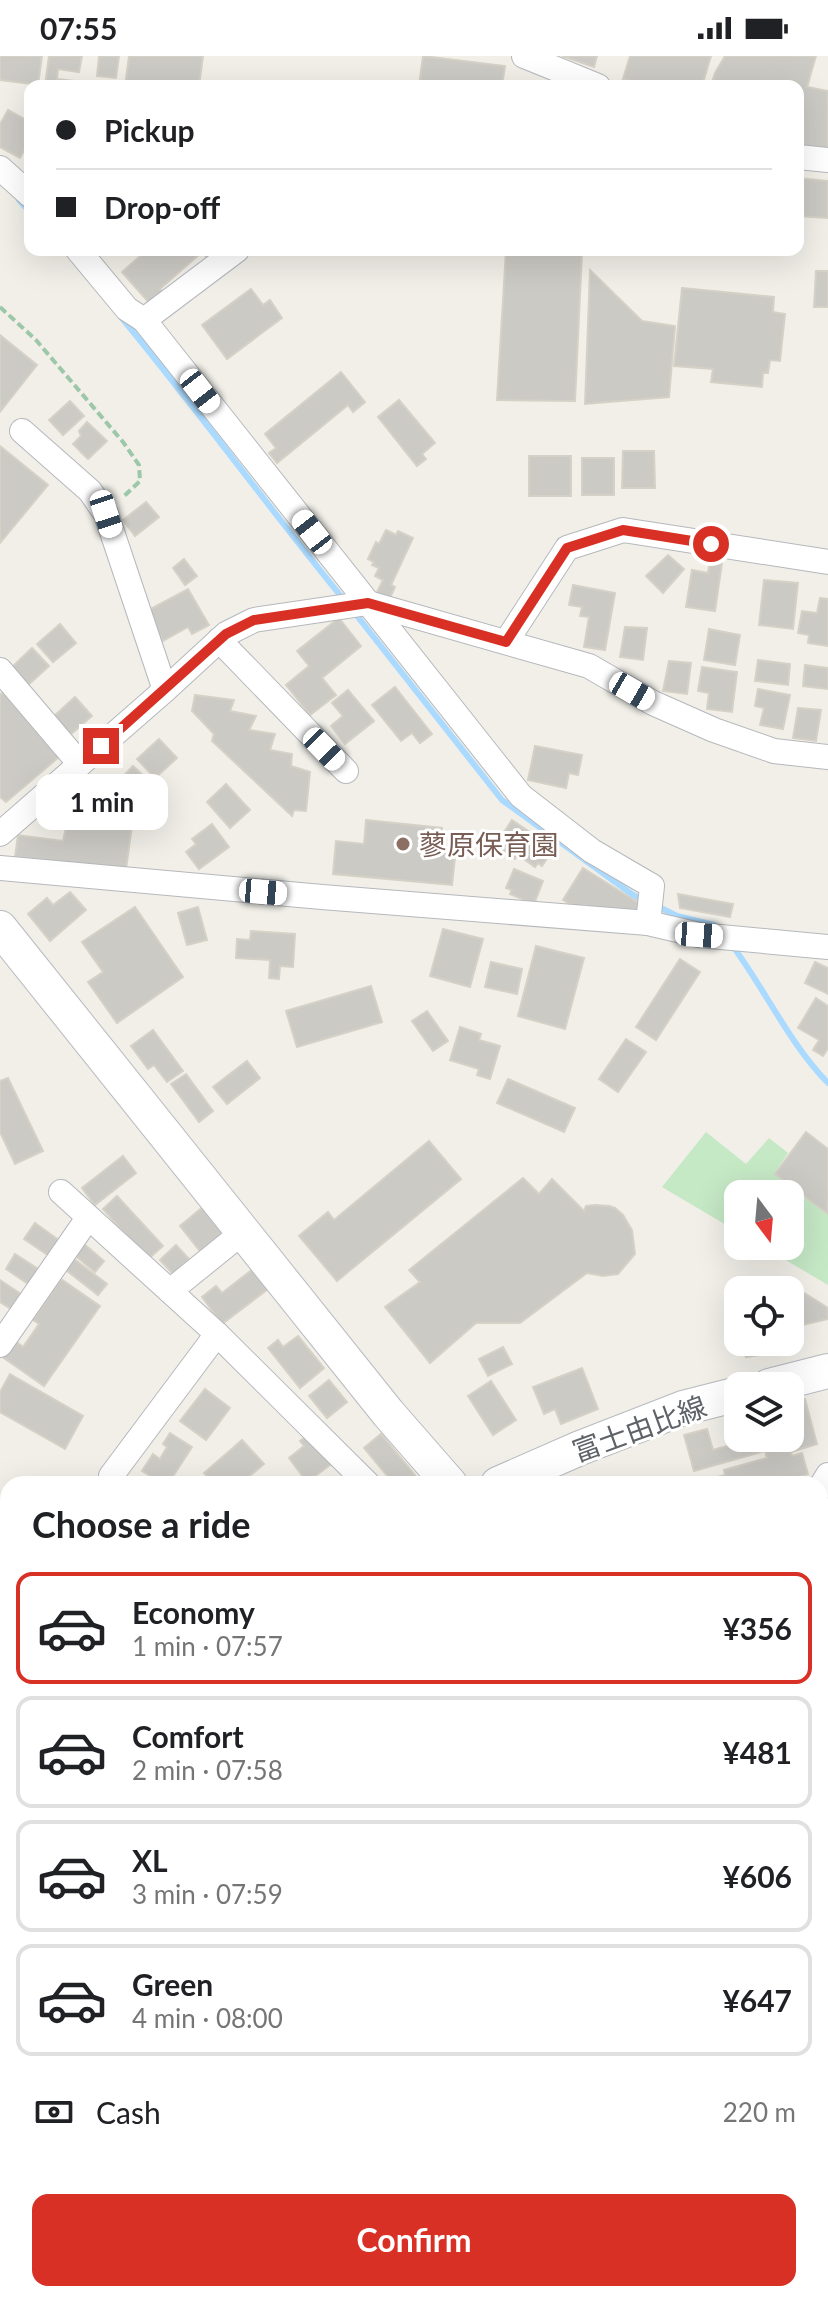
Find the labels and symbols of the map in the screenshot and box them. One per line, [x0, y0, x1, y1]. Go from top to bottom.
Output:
car [176, 365, 224, 417]
car [87, 487, 125, 541]
car [288, 506, 336, 558]
route start [693, 526, 729, 562]
car [605, 669, 659, 713]
car [299, 723, 349, 775]
route end [83, 728, 119, 764]
callout: 1 min [35, 774, 167, 830]
place label: 蓼原保育園 [419, 827, 559, 861]
marker: 蓼原保育園 [394, 835, 412, 853]
car [238, 878, 288, 906]
car [674, 921, 724, 949]
north arrow [724, 1180, 804, 1260]
street label: 富士由比線 [567, 1388, 711, 1468]

